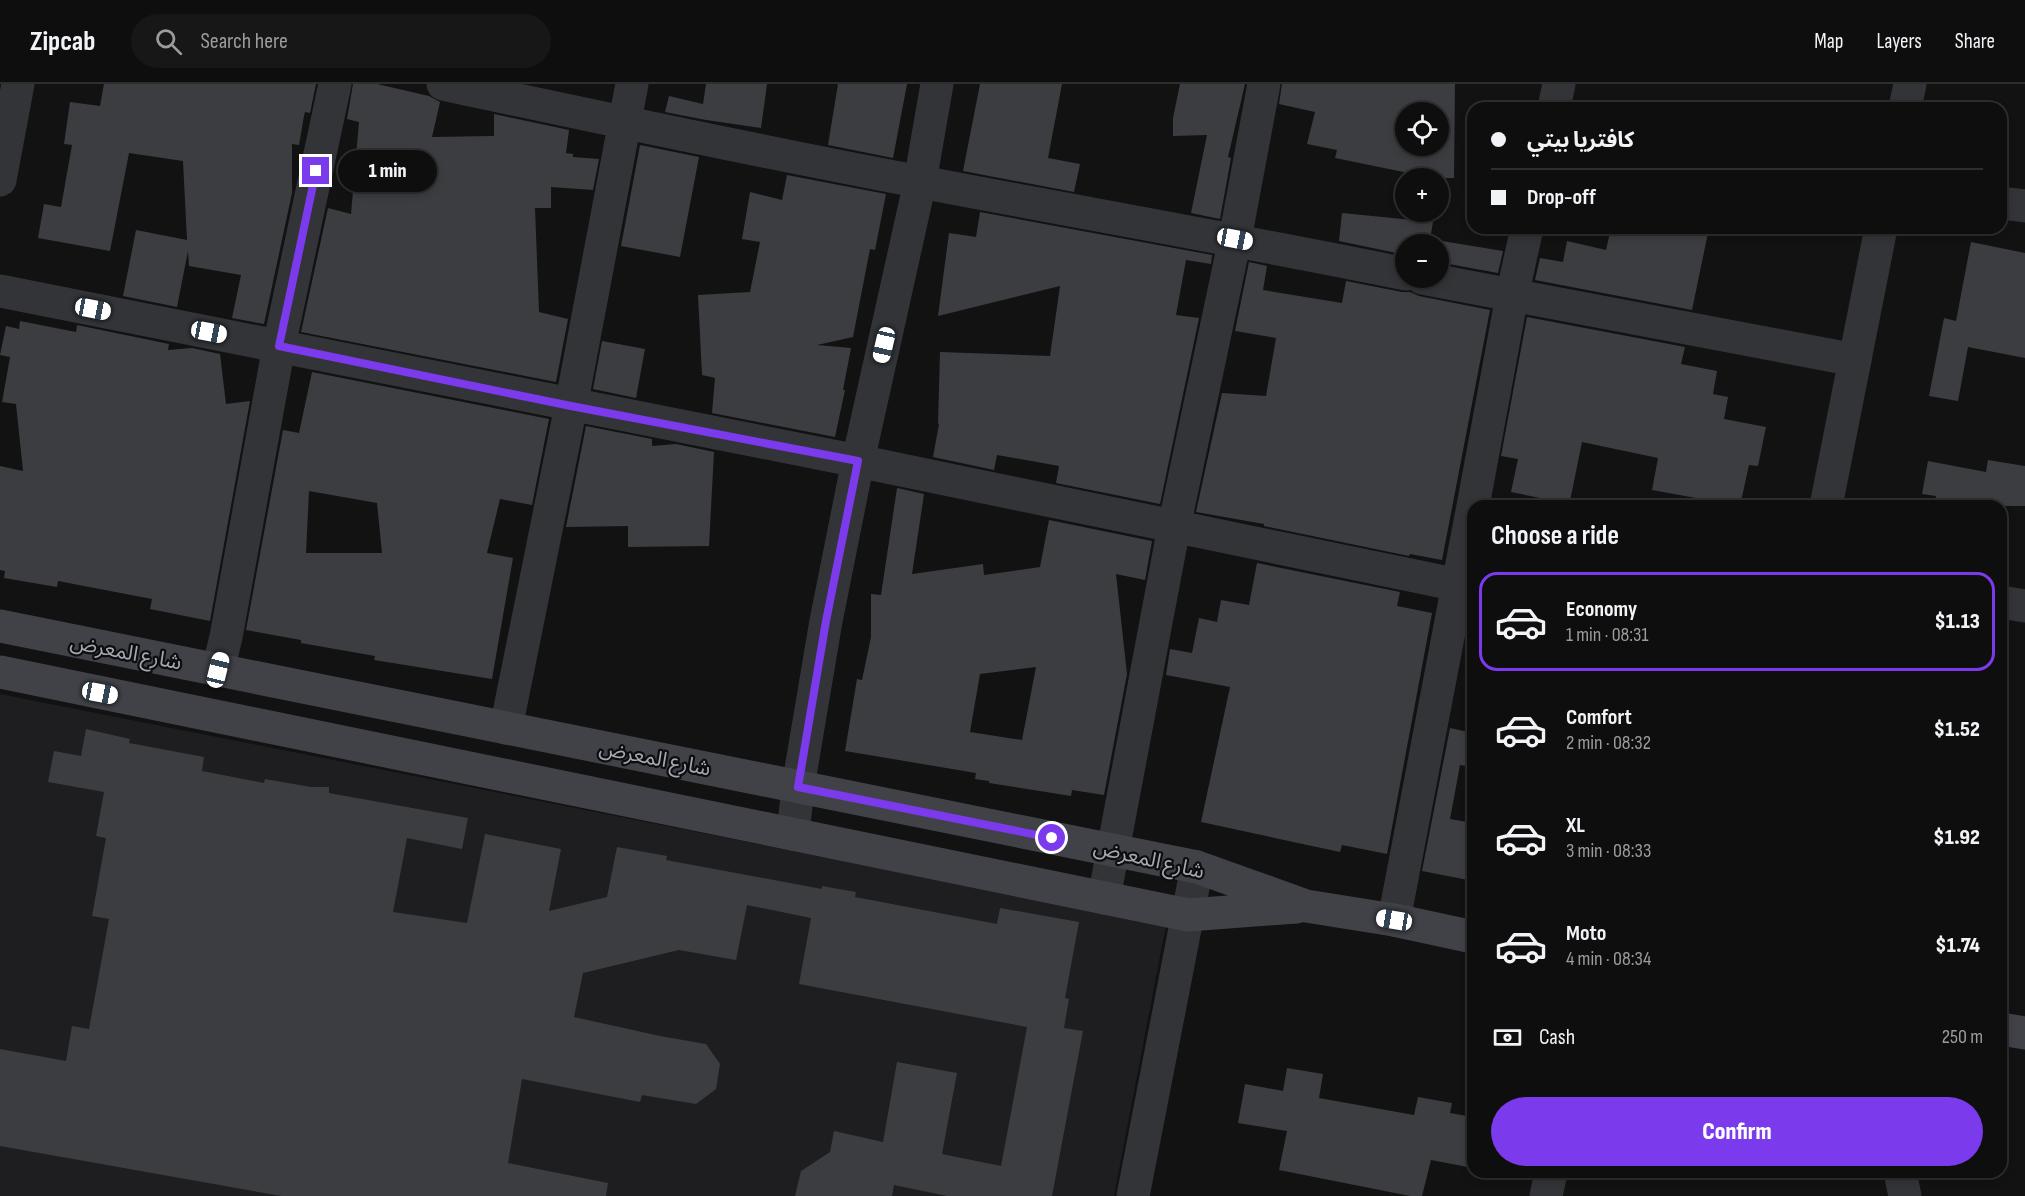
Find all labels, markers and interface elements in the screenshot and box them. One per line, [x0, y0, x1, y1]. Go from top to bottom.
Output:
search box [131, 14, 551, 68]
text: Zipcab [30, 25, 95, 58]
icon: search [152, 25, 185, 58]
text: Search here [200, 28, 288, 55]
text: Map [1814, 29, 1843, 54]
text: Layers [1876, 29, 1922, 54]
text: Share [1955, 29, 1995, 54]
map controls [1395, 102, 1449, 288]
button: locate [1395, 102, 1449, 156]
text: كافتريا بيتي [1527, 127, 1634, 154]
callout: 1 min [337, 150, 436, 192]
route end [302, 157, 329, 184]
text: 1 min [368, 159, 407, 183]
button: + [1395, 168, 1449, 222]
text: Drop-off [1527, 184, 1596, 211]
car [1216, 227, 1254, 251]
button: − [1395, 234, 1449, 288]
car [74, 297, 112, 321]
car [190, 320, 228, 344]
car [871, 325, 897, 365]
text: Choose a ride [1491, 520, 1619, 552]
icon: car [1494, 595, 1548, 649]
text: Economy [1566, 596, 1637, 623]
text: $1.13 [1934, 608, 1980, 635]
text: 1 min · 08:31 [1566, 623, 1648, 647]
street label: شارع المعرض [68, 629, 184, 677]
car [205, 650, 231, 690]
car [81, 681, 119, 705]
icon: car [1494, 703, 1548, 757]
text: Comfort [1566, 704, 1632, 731]
text: $1.52 [1934, 716, 1980, 743]
text: 2 min · 08:32 [1566, 731, 1651, 755]
street label: شارع المعرض [597, 735, 713, 783]
icon: car [1494, 811, 1548, 865]
text: XL [1566, 812, 1585, 839]
route start [1038, 824, 1065, 851]
text: $1.92 [1933, 824, 1980, 851]
street label: شارع المعرض [1091, 835, 1207, 886]
text: 3 min · 08:33 [1566, 839, 1651, 863]
car [1375, 908, 1413, 932]
icon: car [1494, 919, 1548, 973]
text: Moto [1566, 920, 1606, 947]
text: $1.74 [1935, 932, 1980, 959]
text: 4 min · 08:34 [1566, 947, 1651, 971]
icon: cash [1491, 1021, 1524, 1054]
text: Cash [1539, 1024, 1575, 1051]
text: 250 m [1942, 1025, 1983, 1049]
button: Confirm [1491, 1097, 1983, 1166]

